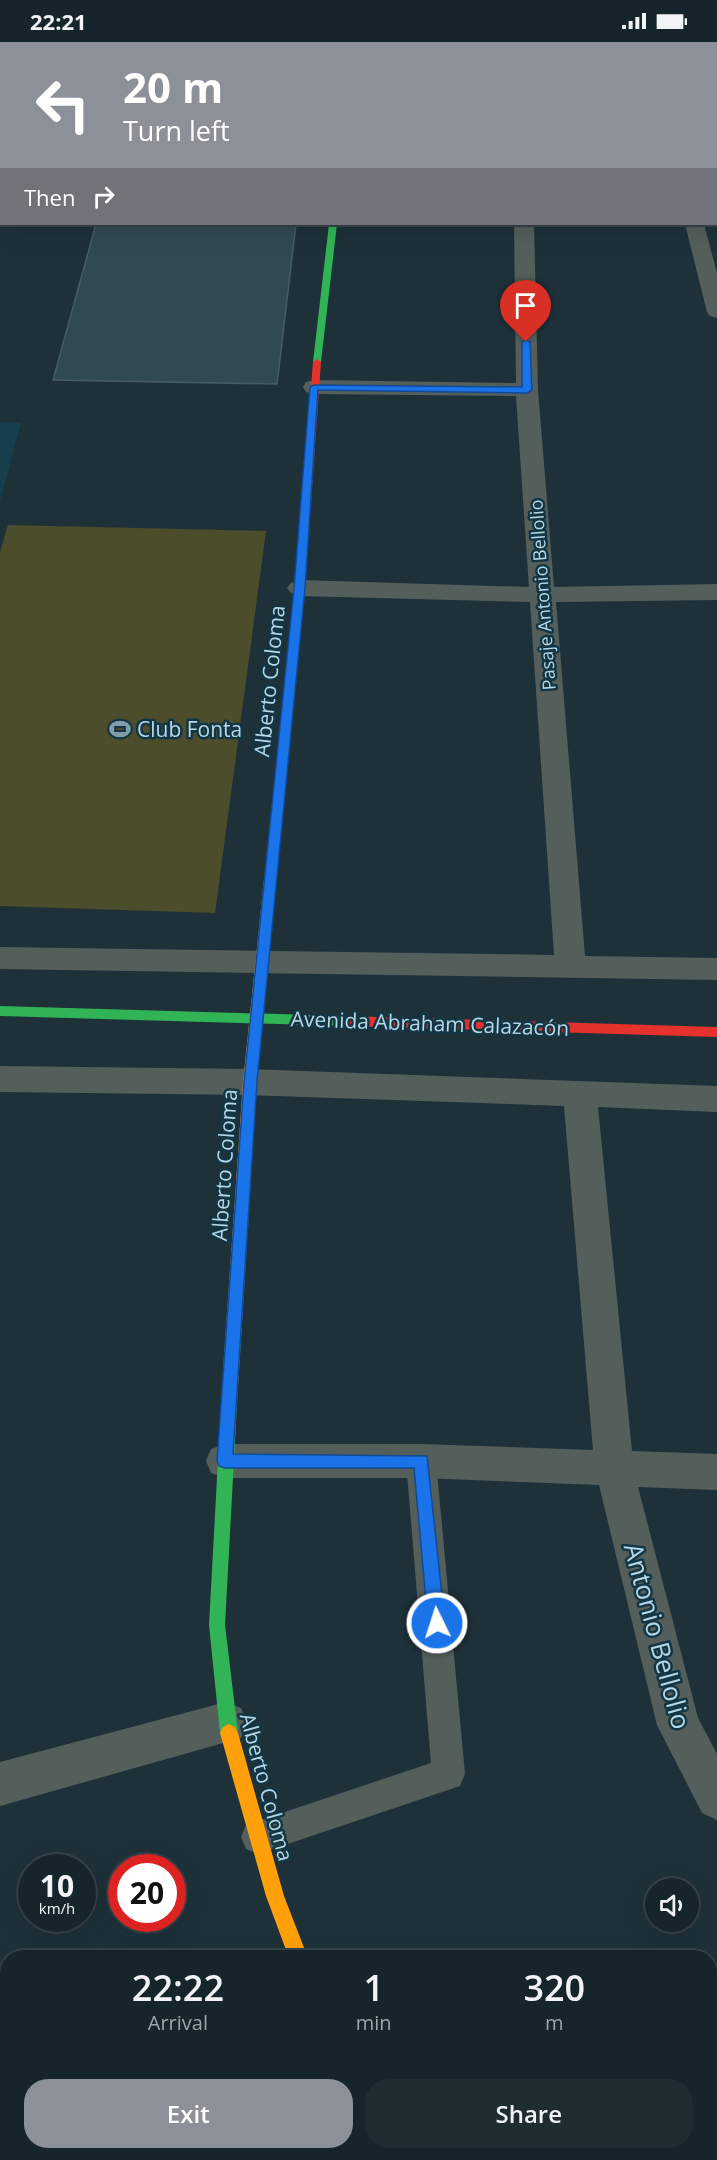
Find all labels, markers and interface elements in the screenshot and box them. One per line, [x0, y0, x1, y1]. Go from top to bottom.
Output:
text: 22:21 [30, 6, 87, 36]
text: 20 m [123, 58, 223, 115]
icon: left [24, 66, 102, 144]
text: Turn left [123, 112, 230, 149]
icon: right [87, 180, 120, 213]
text: Then [24, 182, 75, 212]
pin [500, 280, 551, 342]
icon: arrive [509, 289, 542, 322]
street label: Pasaje Antonio Bellolio [523, 499, 561, 691]
street label: Alberto Coloma [247, 604, 291, 758]
place label: Club Fonta [137, 715, 242, 743]
sports icon: Club Fonta [108, 717, 132, 741]
street label: Avenida Abraham Calazacón [290, 1004, 570, 1042]
street label: Alberto Coloma [205, 1088, 243, 1242]
street label: Antonio Bellolio [616, 1539, 700, 1733]
position arrow [405, 1591, 469, 1655]
street label: Alberto Coloma [234, 1710, 300, 1864]
speed limit sign: 20 [108, 1854, 186, 1932]
text: 10 [40, 1865, 74, 1906]
map controls [645, 1878, 699, 1932]
button: sound [645, 1878, 699, 1932]
text: km/h [39, 1898, 75, 1918]
text: 22:22 [132, 1963, 224, 2012]
text: 1 [363, 1963, 384, 2012]
text: 320 [523, 1963, 585, 2012]
text: Arrival [148, 2009, 208, 2036]
text: min [356, 2009, 392, 2036]
text: m [545, 2009, 564, 2036]
button: Exit [24, 2079, 353, 2148]
button: Share [365, 2079, 693, 2148]

